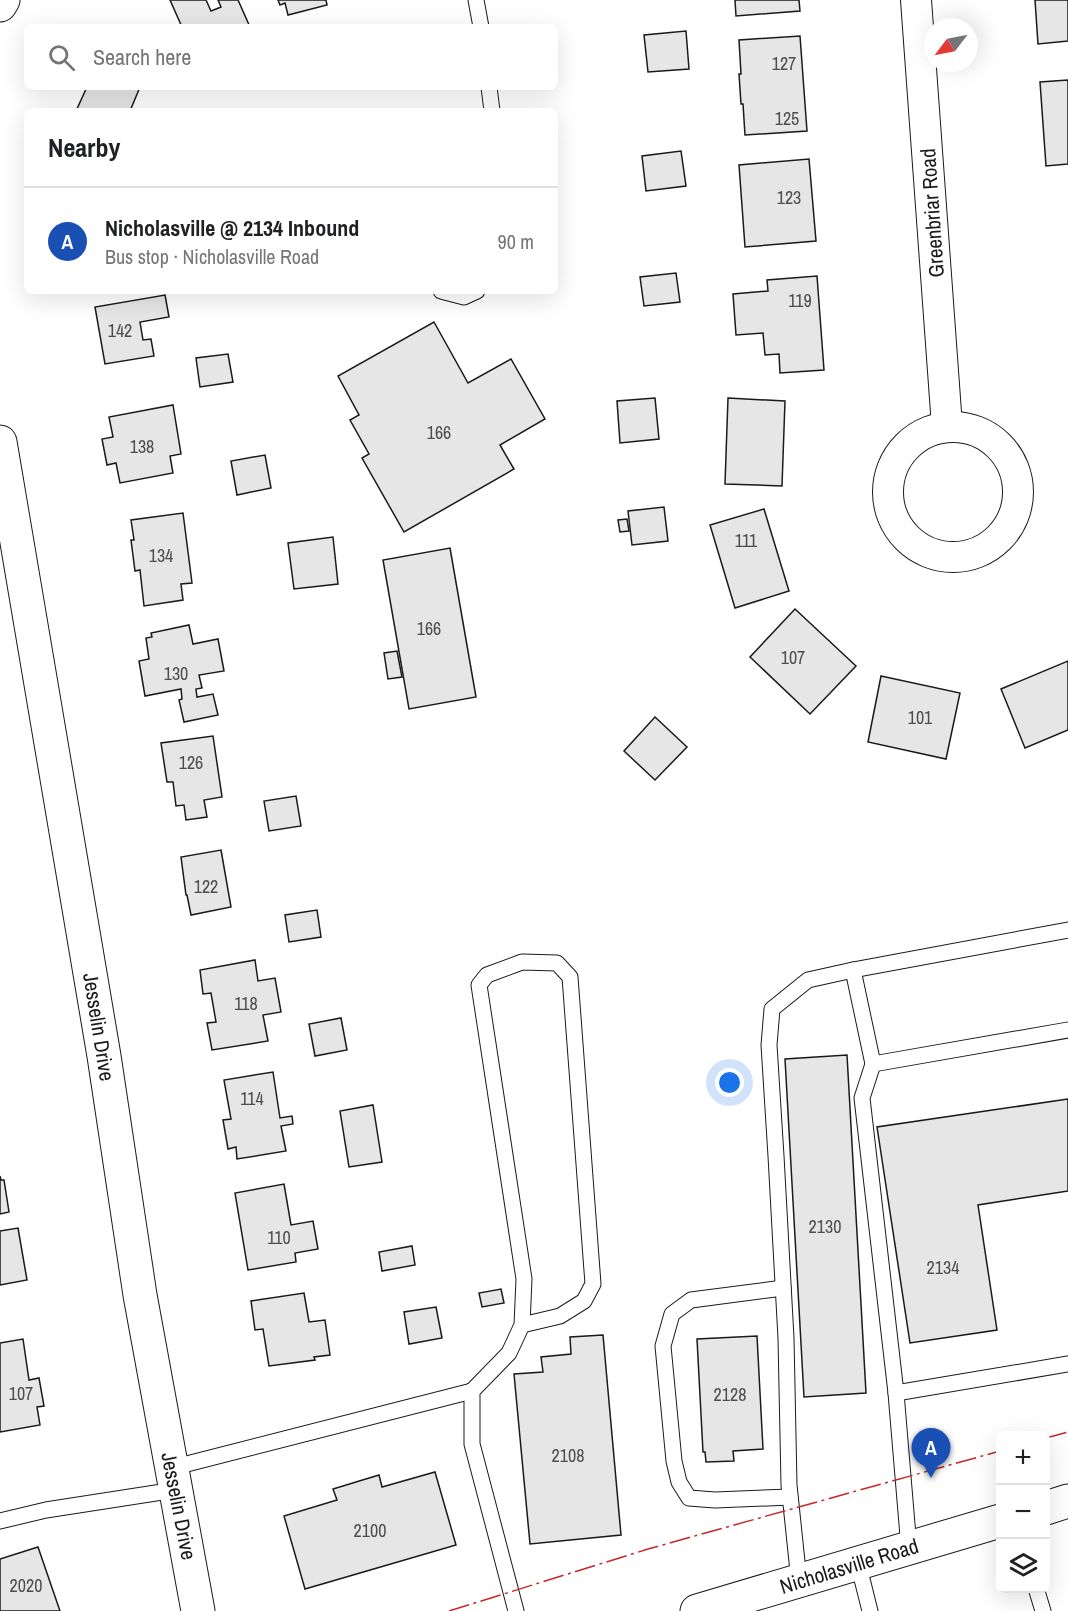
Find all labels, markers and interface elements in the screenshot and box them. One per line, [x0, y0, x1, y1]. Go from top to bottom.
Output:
north arrow [924, 18, 978, 72]
search box [24, 24, 558, 90]
icon: search [45, 41, 78, 74]
text: Search here [93, 42, 191, 72]
house number: 127 [772, 51, 796, 76]
house number: 125 [775, 106, 799, 131]
text: Nearby [48, 130, 120, 165]
street label: Greenbriar Road [913, 148, 951, 278]
house number: 123 [777, 185, 801, 210]
text: Nicholasville @ 2134 Inbound [105, 213, 359, 243]
text: A [62, 228, 73, 255]
text: 90 m [498, 228, 534, 255]
text: Bus stop · Nicholasville Road [105, 243, 319, 270]
house number: 119 [788, 288, 812, 313]
house number: 142 [108, 318, 132, 343]
house number: 166 [427, 420, 451, 445]
house number: 138 [130, 434, 154, 459]
house number: 111 [735, 528, 758, 553]
house number: 134 [149, 543, 173, 568]
house number: 166 [417, 616, 441, 641]
house number: 107 [781, 645, 805, 670]
house number: 130 [164, 661, 188, 686]
house number: 101 [908, 705, 933, 730]
house number: 126 [179, 750, 203, 775]
house number: 122 [194, 874, 218, 899]
street label: Jesselin Drive [76, 971, 122, 1083]
house number: 118 [234, 991, 258, 1016]
your location [715, 1068, 744, 1097]
house number: 114 [240, 1086, 264, 1111]
house number: 2130 [809, 1214, 841, 1239]
house number: 110 [267, 1225, 291, 1250]
house number: 2134 [927, 1255, 959, 1280]
house number: 107 [9, 1381, 33, 1406]
house number: 2128 [714, 1382, 746, 1407]
pin: A [912, 1428, 950, 1478]
map controls [996, 1431, 1050, 1593]
button: + [996, 1431, 1050, 1485]
house number: 2108 [552, 1443, 584, 1468]
street label: Jesselin Drive [154, 1450, 204, 1562]
button: − [996, 1485, 1050, 1539]
house number: 2100 [354, 1518, 386, 1543]
street label: Nicholasville Road [776, 1531, 922, 1601]
button: layers [996, 1539, 1050, 1593]
house number: 2020 [10, 1573, 42, 1598]

